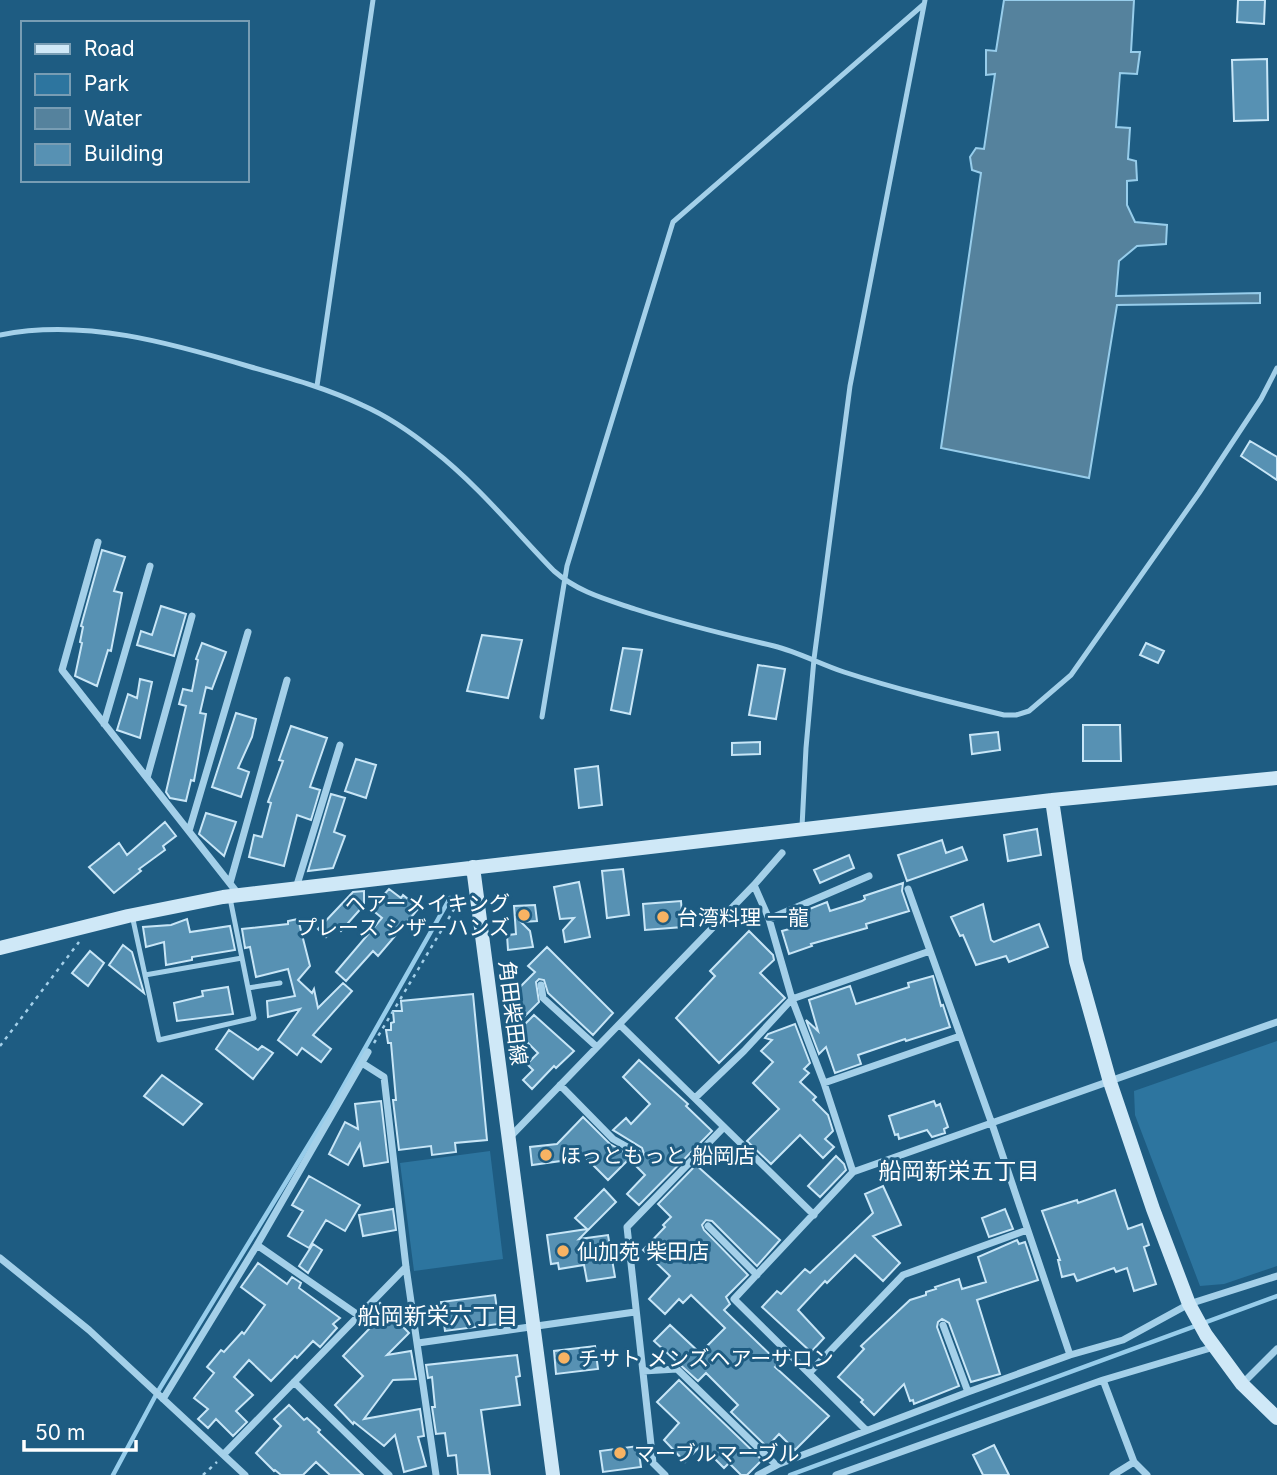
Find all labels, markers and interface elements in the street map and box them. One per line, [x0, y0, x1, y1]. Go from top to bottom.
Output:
legend [21, 21, 248, 182]
text: Road [84, 36, 135, 61]
text: Park [84, 71, 129, 96]
text: Water [84, 106, 142, 131]
text: Building [84, 141, 164, 166]
place label: ヘアーメイキング プレース シザーハンズ [296, 891, 510, 940]
place label: 台湾料理 一龍 [677, 905, 809, 930]
marker: ヘアーメイキング プレース シザーハンズ [516, 907, 532, 923]
marker: 台湾料理 一龍 [655, 909, 671, 925]
street label: 角田柴田線 [494, 959, 532, 1067]
place label: ほっともっと 船岡店 [560, 1143, 755, 1168]
marker: ほっともっと 船岡店 [538, 1147, 554, 1163]
district label: 船岡新栄五丁目 [879, 1157, 1040, 1185]
place label: 仙加苑 柴田店 [577, 1239, 709, 1264]
marker: 仙加苑 柴田店 [555, 1243, 571, 1259]
district label: 船岡新栄六丁目 [358, 1302, 519, 1330]
place label: チサト メンズヘアーサロン [578, 1346, 834, 1371]
marker: チサト メンズヘアーサロン [556, 1350, 572, 1366]
scale bar [24, 1408, 136, 1452]
text: 50 m [35, 1420, 85, 1445]
place label: マーブルマーブル [634, 1441, 799, 1466]
marker: マーブルマーブル [612, 1445, 628, 1461]

